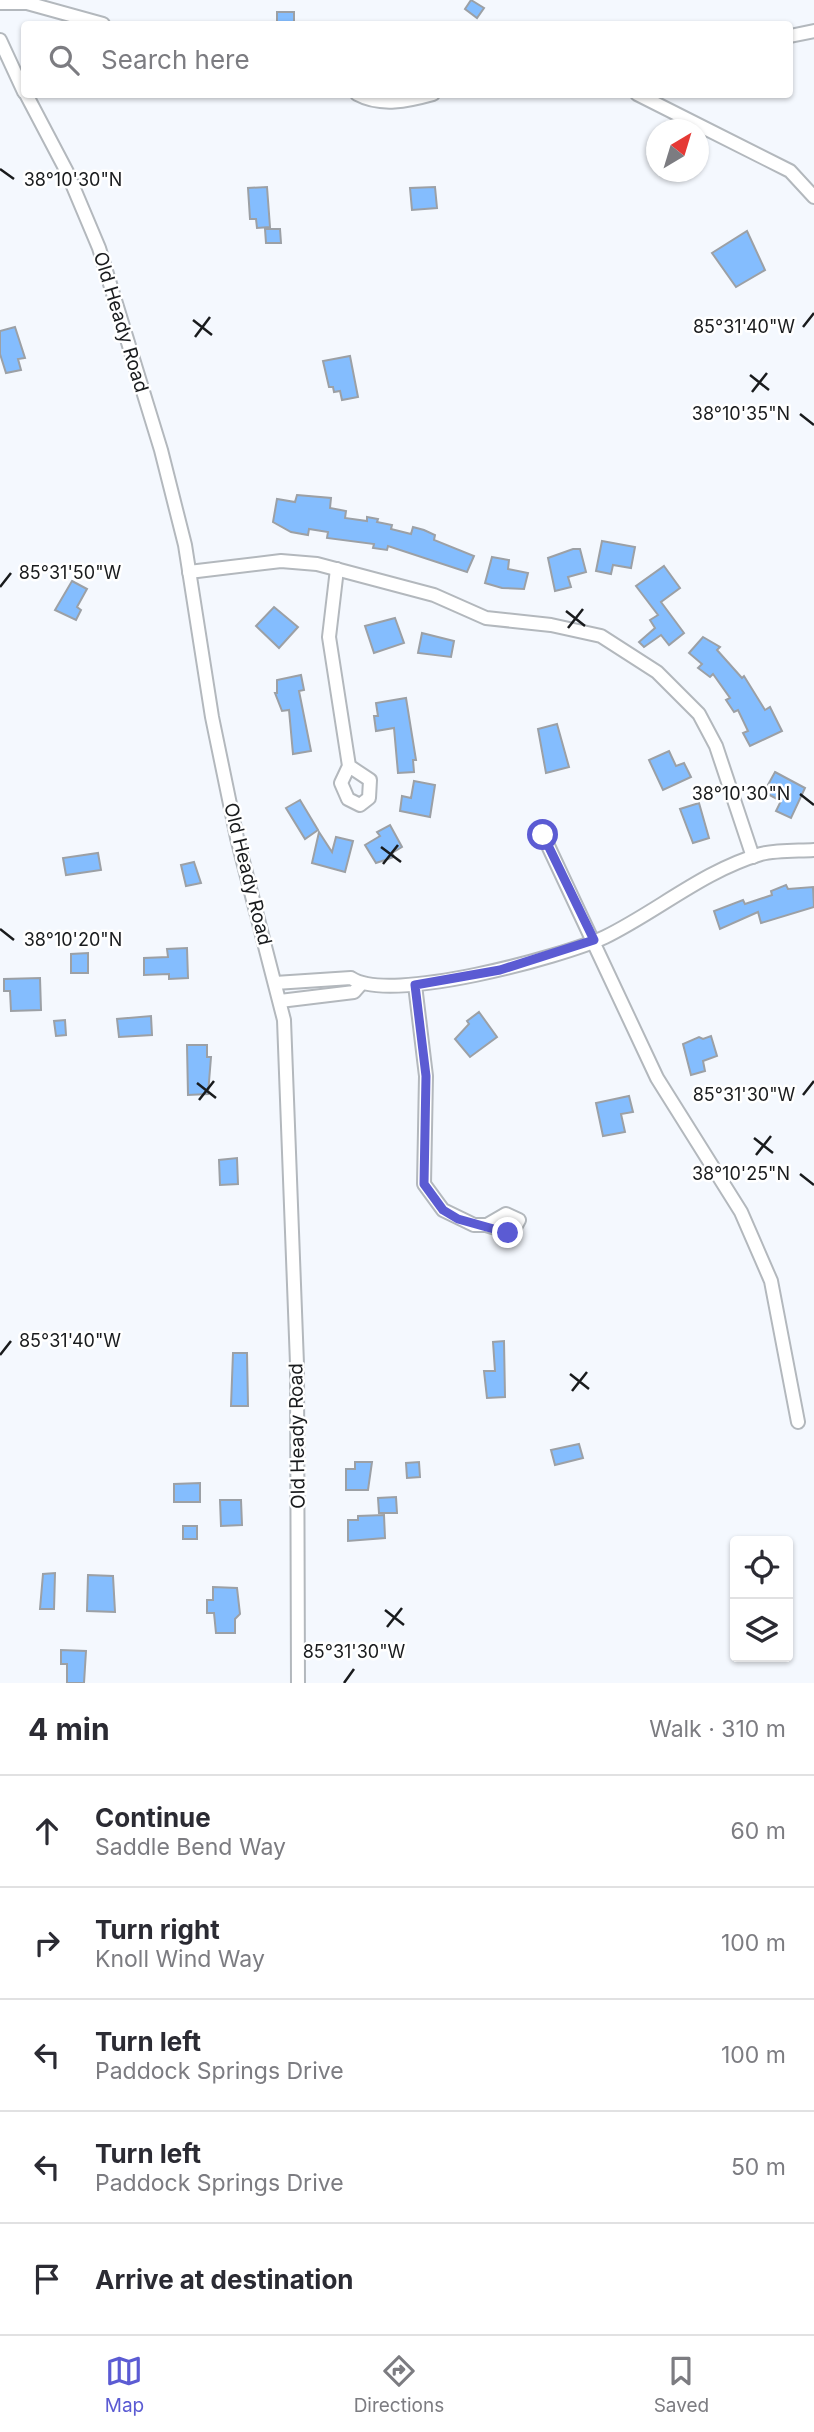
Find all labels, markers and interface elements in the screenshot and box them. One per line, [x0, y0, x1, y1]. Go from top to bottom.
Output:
search box [21, 21, 793, 98]
icon: search [45, 41, 83, 79]
text: Search here [101, 44, 250, 75]
north arrow [646, 119, 709, 182]
text: 38°10'30"N [24, 169, 122, 190]
street label: Old Heady Road [89, 249, 153, 395]
text: 85°31'40"W [693, 316, 795, 337]
text: 38°10'35"N [692, 403, 790, 424]
text: 85°31'50"W [19, 562, 122, 583]
text: 38°10'30"N [692, 783, 790, 804]
street label: Old Heady Road [219, 801, 277, 947]
route start [527, 819, 558, 850]
text: 38°10'20"N [24, 929, 122, 950]
text: 85°31'30"W [693, 1084, 796, 1105]
text: 38°10'25"N [692, 1163, 790, 1184]
route end [492, 1217, 523, 1248]
text: 85°31'40"W [19, 1330, 121, 1351]
street label: Old Heady Road [284, 1363, 310, 1509]
map controls [730, 1536, 793, 1662]
button: locate [730, 1536, 793, 1599]
button: layers [730, 1599, 793, 1662]
text: 85°31'30"W [303, 1641, 406, 1662]
text: 4 min [28, 1711, 110, 1747]
text: Walk · 310 m [649, 1715, 786, 1743]
text: Continue [95, 1802, 211, 1833]
icon: ahead [28, 1812, 66, 1850]
text: 60 m [731, 1817, 786, 1845]
text: Saddle Bend Way [95, 1833, 286, 1861]
text: Turn right [95, 1914, 220, 1945]
icon: right [28, 1924, 66, 1962]
text: 100 m [721, 1929, 786, 1957]
text: Knoll Wind Way [95, 1945, 265, 1973]
text: Turn left [95, 2026, 201, 2057]
icon: left [28, 2036, 66, 2074]
text: 100 m [721, 2041, 786, 2069]
text: Paddock Springs Drive [95, 2057, 344, 2085]
text: Turn left [95, 2138, 201, 2169]
icon: left [28, 2148, 66, 2186]
text: 50 m [731, 2153, 786, 2181]
text: Paddock Springs Drive [95, 2169, 344, 2197]
icon: arrive [28, 2260, 66, 2298]
text: Arrive at destination [95, 2264, 354, 2295]
tab: Map [105, 2352, 144, 2417]
tab: Directions [354, 2352, 444, 2417]
tab: Saved [654, 2352, 709, 2417]

